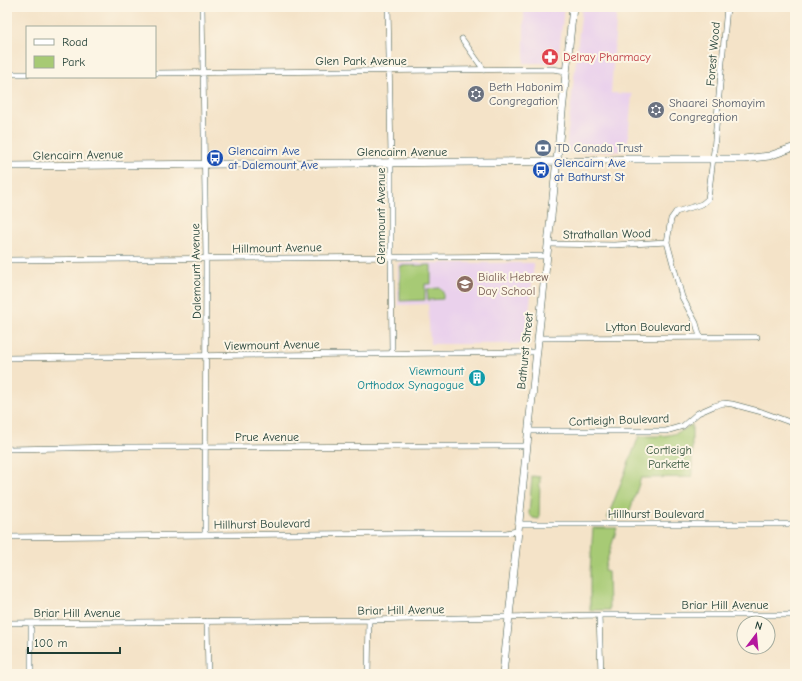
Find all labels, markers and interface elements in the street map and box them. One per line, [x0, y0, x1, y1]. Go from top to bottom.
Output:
street label: Forest Wood [703, 21, 723, 87]
legend [26, 26, 156, 78]
text: Road [62, 35, 88, 49]
pharmacy icon: Delray Pharmacy [540, 47, 560, 67]
place label: Delray Pharmacy [563, 50, 651, 64]
street label: Glen Park Avenue [315, 54, 407, 68]
text: Park [62, 55, 85, 69]
place label: Beth Habonim Congregation [489, 80, 563, 108]
synagogue icon: Beth Habonim Congregation [466, 84, 486, 104]
place label: Shaarei Shomayim Congregation [669, 96, 765, 124]
synagogue icon: Shaarei Shomayim Congregation [646, 100, 666, 120]
bank icon: TD Canada Trust [533, 138, 553, 158]
place label: TD Canada Trust [556, 141, 643, 155]
place label: Glencairn Ave at Dalemount Ave [228, 144, 318, 172]
street label: Glencairn Avenue [357, 145, 447, 159]
street label: Glencairn Avenue [33, 147, 123, 163]
bus stop icon: Glencairn Ave at Dalemount Ave [205, 148, 225, 168]
place label: Glencairn Ave at Bathurst St [554, 156, 626, 184]
bus stop icon: Glencairn Ave at Bathurst St [531, 160, 551, 180]
street label: Glenmount Avenue [374, 168, 388, 264]
street label: Dalemount Avenue [188, 223, 204, 319]
street label: Strathallan Wood [563, 226, 651, 242]
street label: Hillmount Avenue [232, 240, 322, 256]
place label: Bialik Hebrew Day School [478, 270, 549, 298]
school or university icon: Bialik Hebrew Day School [455, 274, 475, 294]
street label: Bathurst Street [514, 311, 536, 390]
street label: Lytton Boulevard [605, 320, 691, 334]
street label: Viewmount Avenue [224, 337, 320, 353]
place label: Viewmount Orthodox Synagogue [357, 364, 465, 392]
building icon: Viewmount Orthodox Synagogue [467, 368, 487, 388]
street label: Cortleigh Boulevard [569, 411, 669, 429]
street label: Prue Avenue [235, 430, 299, 444]
park label: Cortleigh Parkette [646, 443, 692, 471]
street label: Hillhurst Boulevard [608, 507, 704, 521]
street label: Hillhurst Boulevard [214, 516, 310, 532]
street label: Briar Hill Avenue [681, 598, 769, 612]
street label: Briar Hill Avenue [357, 602, 445, 618]
street label: Briar Hill Avenue [33, 606, 121, 620]
north arrow [736, 615, 776, 655]
text: N [753, 619, 764, 633]
scale bar [28, 629, 120, 655]
text: 100 m [34, 636, 67, 650]

